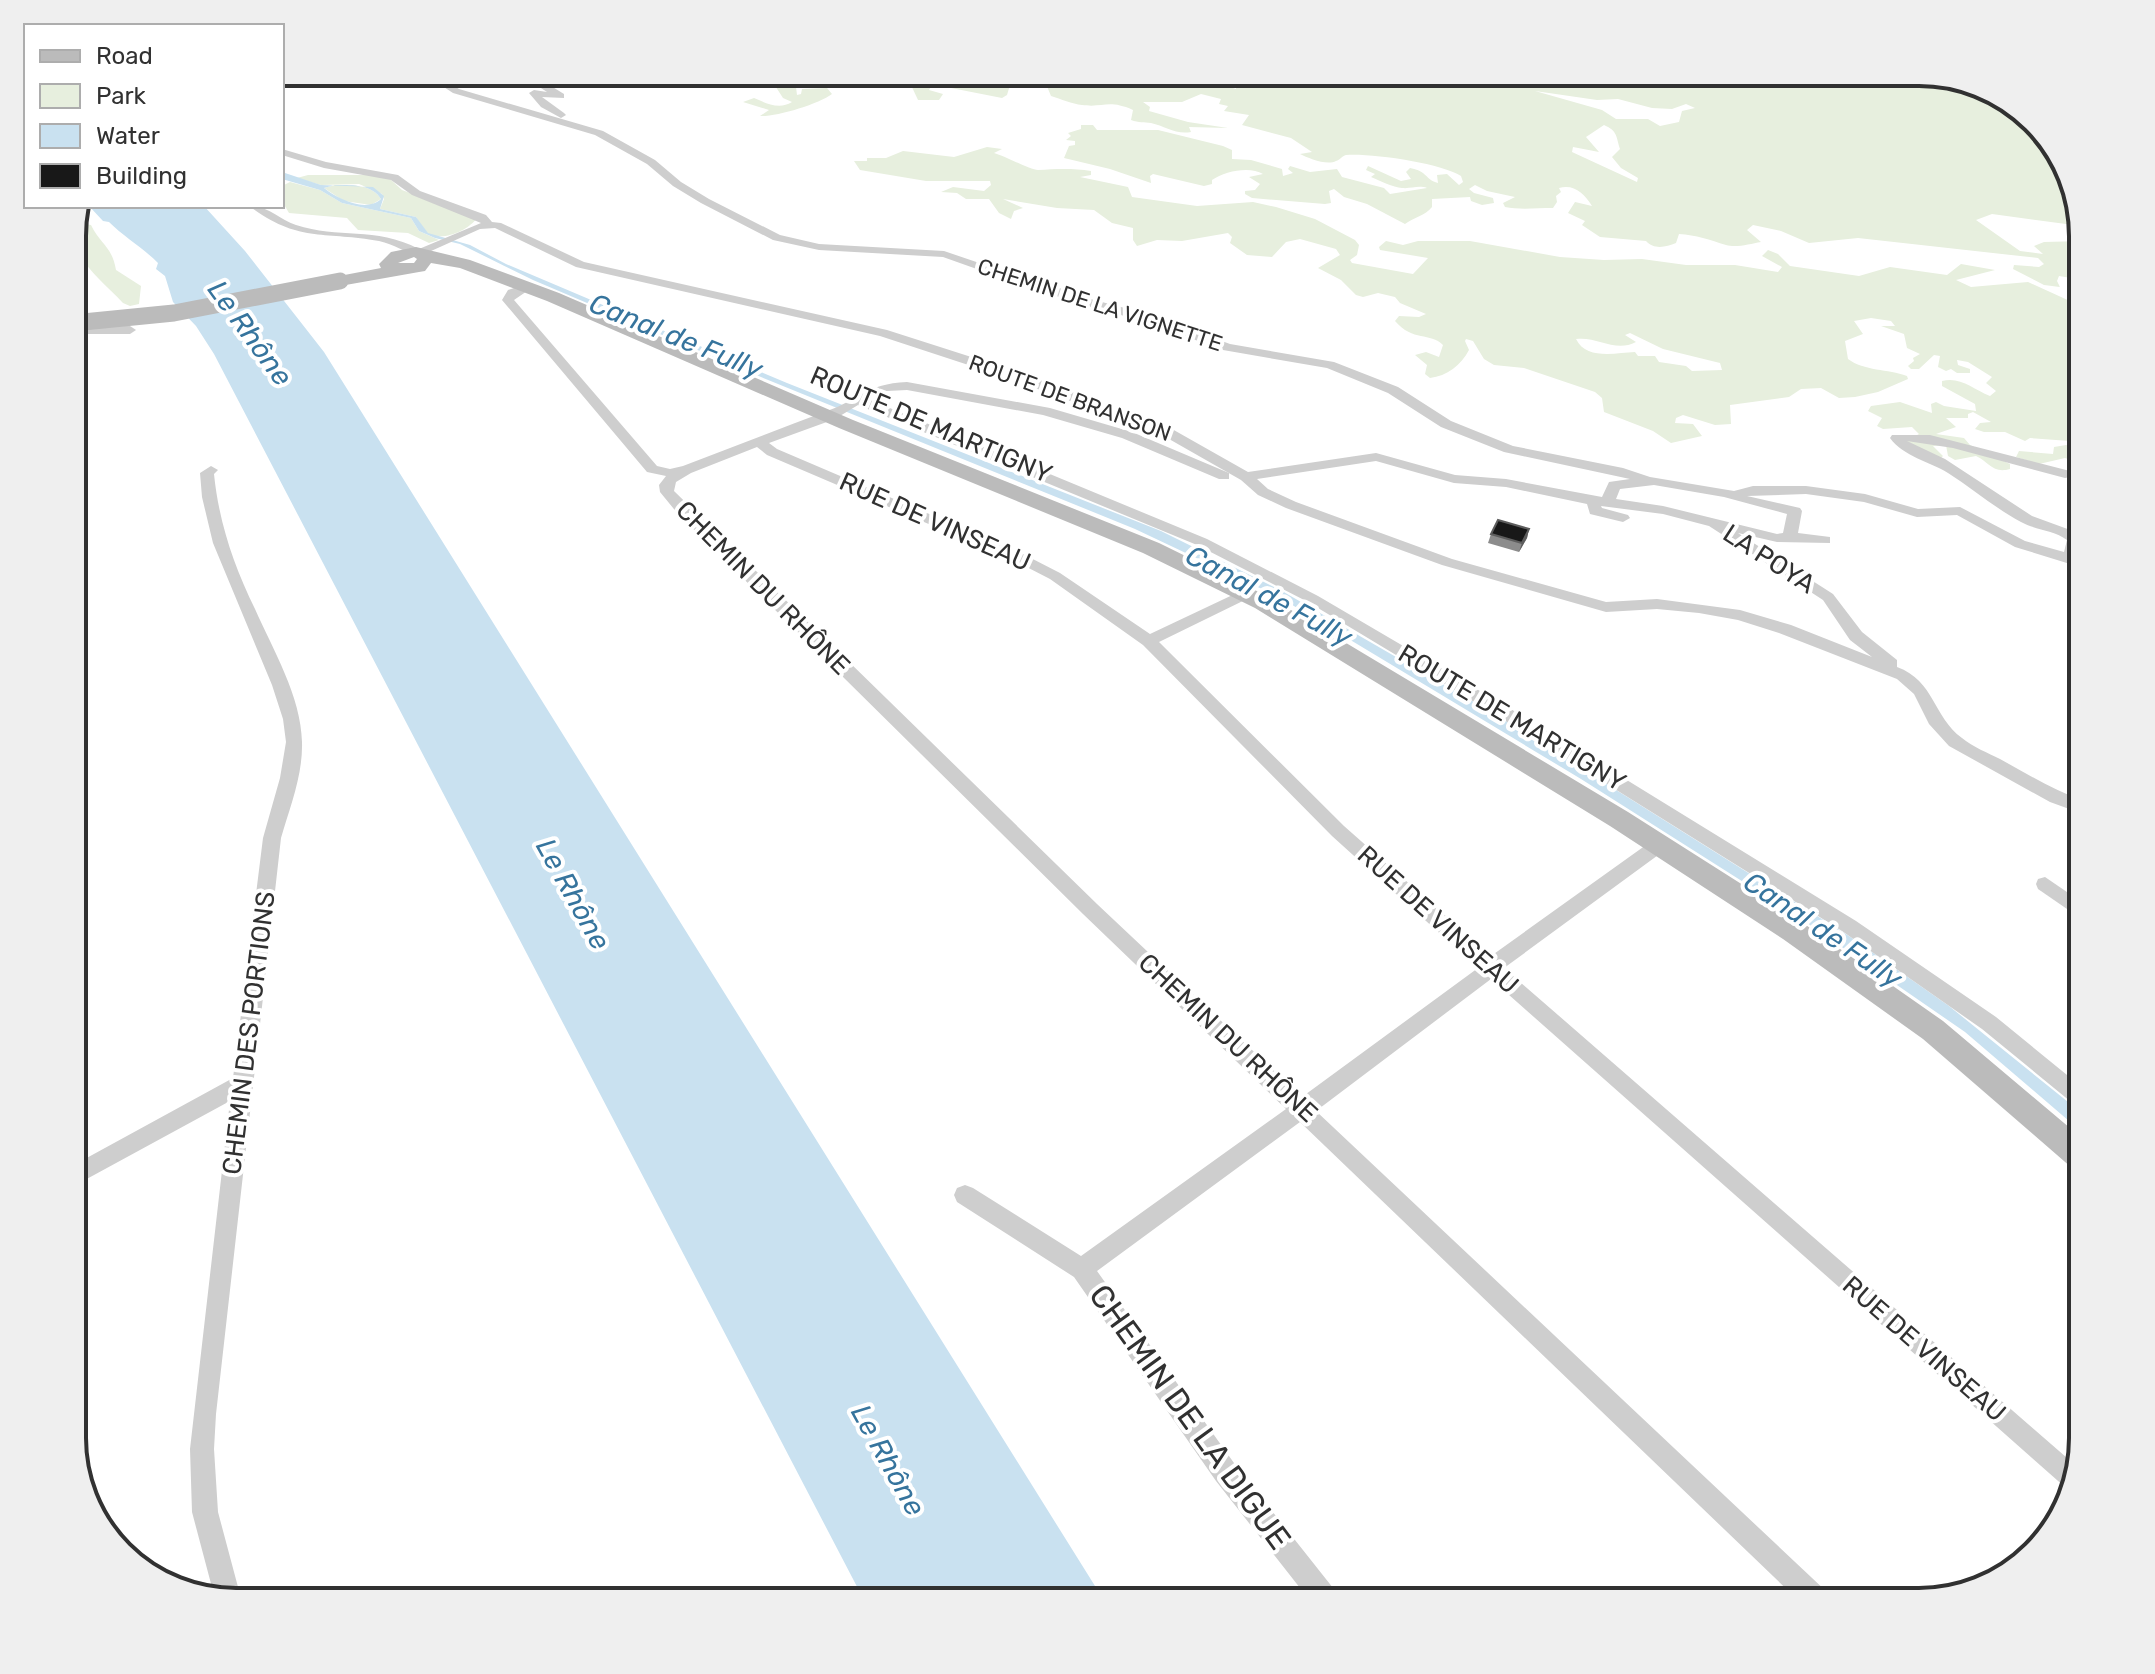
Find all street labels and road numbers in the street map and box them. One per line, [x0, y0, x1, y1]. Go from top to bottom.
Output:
street label: CHEMIN DE LA VIGNETTE [974, 253, 1226, 357]
street label: ROUTE DE BRANSON [965, 349, 1175, 447]
street label: ROUTE DE MARTIGNY [805, 360, 1057, 490]
street label: RUE DE VINSEAU [835, 466, 1035, 578]
street label: CHEMIN DU RHÔNE [670, 495, 856, 681]
street label: LA POYA [1717, 518, 1821, 600]
street label: ROUTE DE MARTIGNY [1393, 638, 1631, 798]
street label: RUE DE VINSEAU [1351, 840, 1525, 1000]
street label: CHEMIN DES PORTIONS [216, 890, 282, 1176]
street label: CHEMIN DU RHÔNE [1132, 947, 1324, 1129]
street label: RUE DE VINSEAU [1836, 1270, 2012, 1428]
street label: CHEMIN DE LA DIGUE [1081, 1277, 1299, 1557]

